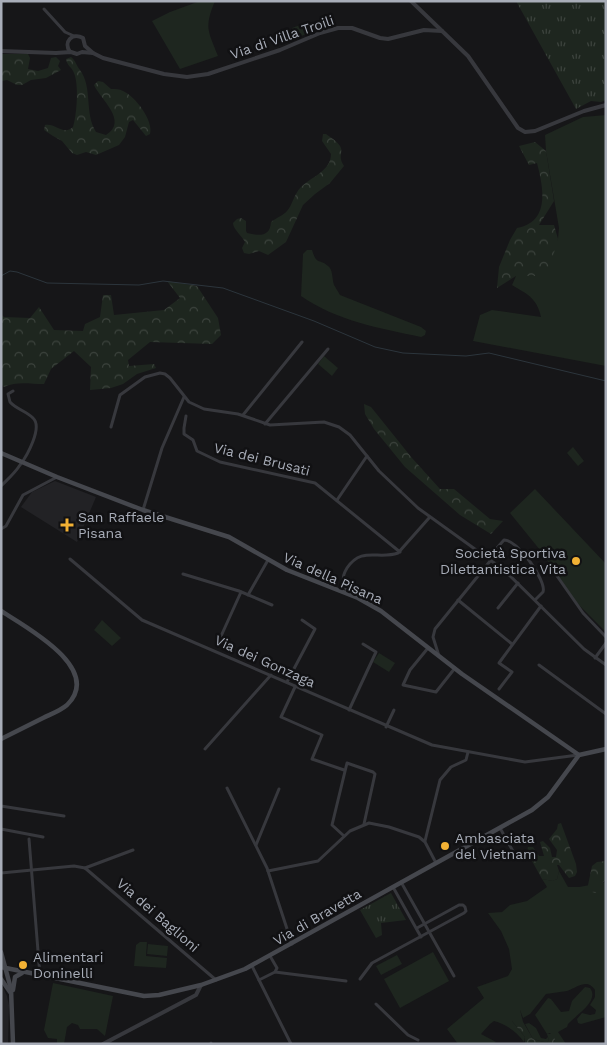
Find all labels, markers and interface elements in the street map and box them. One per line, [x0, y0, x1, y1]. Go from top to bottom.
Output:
street label: Via di Villa Troili [228, 12, 336, 62]
street label: Via dei Brusati [212, 439, 312, 479]
place label: San Raffaele Pisana [78, 509, 164, 541]
marker: San Raffaele Pisana [60, 518, 74, 532]
place label: Società Sportiva Dilettantistica Vita [440, 545, 566, 577]
street label: Via della Pisana [281, 549, 385, 607]
marker: Società Sportiva Dilettantistica Vita [570, 555, 582, 567]
street label: Via dei Gonzaga [212, 632, 318, 690]
place label: Ambasciata del Vietnam [455, 830, 536, 862]
marker: Ambasciata del Vietnam [439, 840, 451, 852]
street label: Via dei Baglioni [114, 875, 202, 955]
street label: Via di Bravetta [270, 885, 364, 949]
place label: Alimentari Doninelli [33, 949, 103, 981]
marker: Alimentari Doninelli [17, 959, 29, 971]

